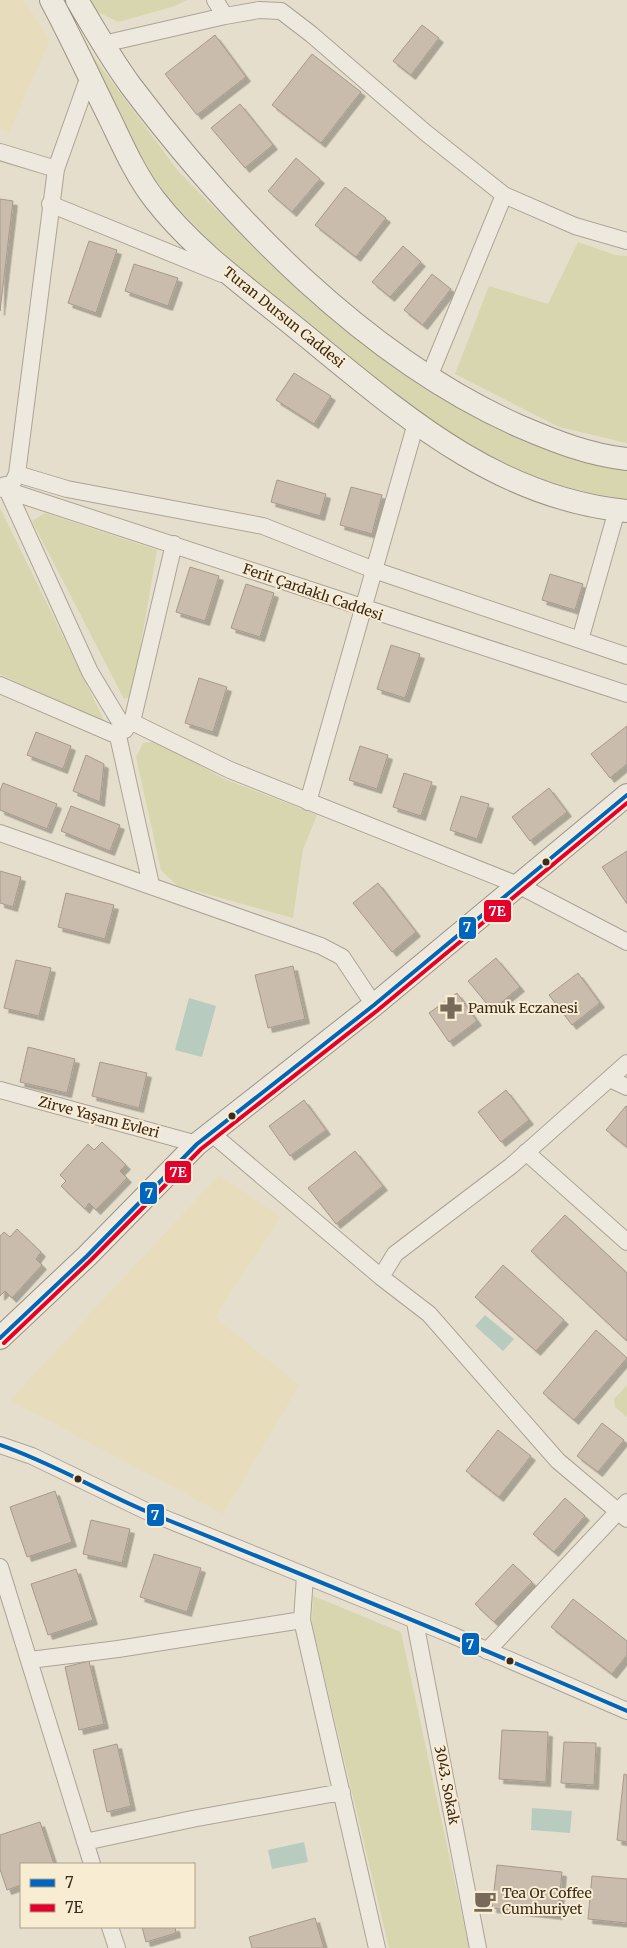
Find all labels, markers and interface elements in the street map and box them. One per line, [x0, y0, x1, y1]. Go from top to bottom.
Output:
street label: Turan Dursun Caddesi [220, 263, 349, 372]
street label: Ferit Çardaklı Caddesi [241, 560, 386, 625]
unlabelled marker [541, 857, 551, 867]
line badge: 7E [483, 899, 512, 923]
text: 7E [488, 902, 506, 920]
line badge: 7 [458, 916, 477, 940]
text: 7 [463, 918, 471, 936]
pharmacy icon: Pamuk Eczanesi [438, 995, 464, 1021]
place label: Pamuk Eczanesi [468, 999, 579, 1017]
street label: Zirve Yaşam Evleri [36, 1092, 162, 1142]
unlabelled marker [227, 1111, 237, 1121]
line badge: 7E [164, 1160, 192, 1184]
text: 7E [169, 1163, 187, 1181]
line badge: 7 [139, 1181, 158, 1205]
text: 7 [145, 1184, 153, 1202]
unlabelled marker [73, 1474, 83, 1484]
line badge: 7 [146, 1503, 165, 1527]
text: 7 [151, 1506, 159, 1524]
line badge: 7 [461, 1632, 480, 1656]
text: 7 [466, 1635, 474, 1653]
unlabelled marker [505, 1656, 515, 1666]
street label: 3043. Sokak [431, 1744, 464, 1826]
legend [20, 1863, 195, 1928]
text: 7 [65, 1873, 74, 1892]
place label: Tea Or Coffee Cumhuriyet [502, 1884, 592, 1918]
cafe icon: Tea Or Coffee Cumhuriyet [472, 1888, 498, 1914]
text: 7E [65, 1898, 84, 1917]

